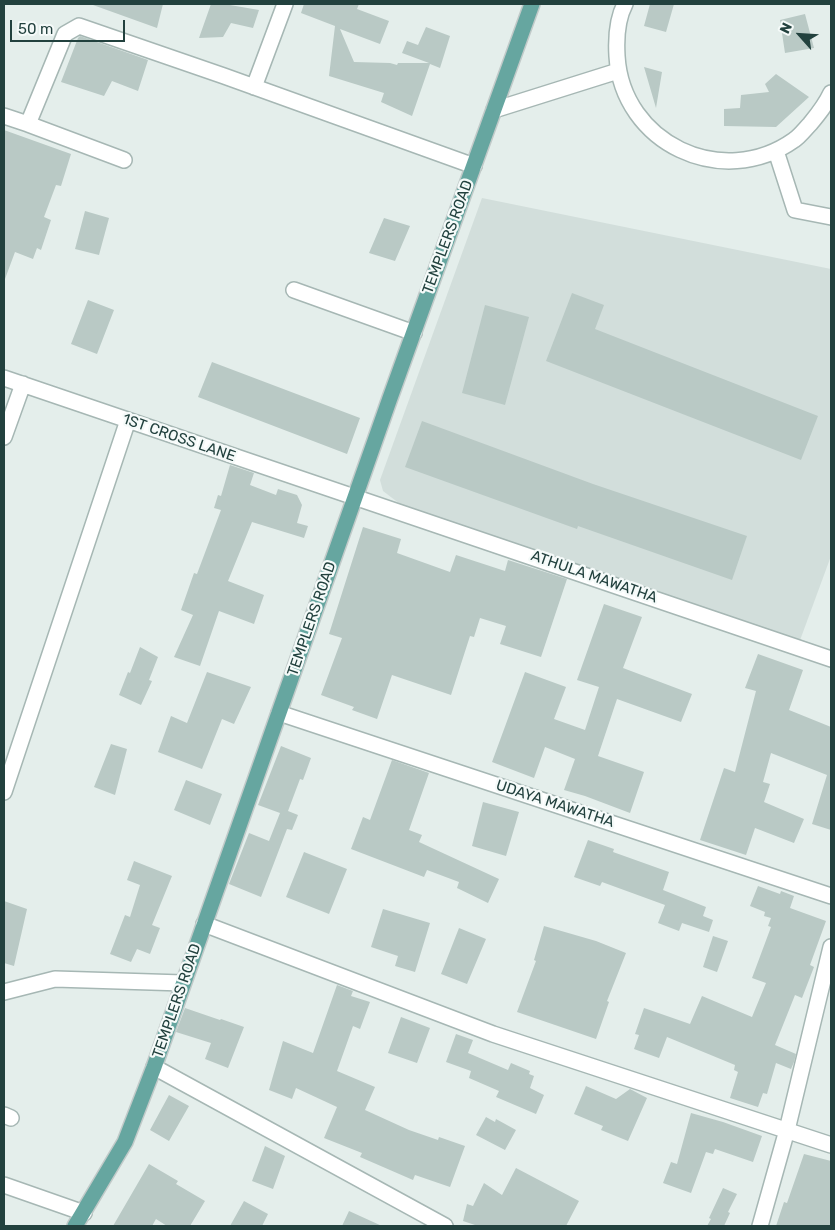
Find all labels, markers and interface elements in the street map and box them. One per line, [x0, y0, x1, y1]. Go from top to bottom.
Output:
scale bar [12, 10, 128, 42]
north arrow [775, 10, 825, 60]
text: 50 m [18, 20, 53, 38]
text: N [776, 20, 796, 36]
street label: TEMPLERS ROAD [419, 178, 477, 296]
street label: 1ST CROSS LANE [120, 410, 238, 466]
street label: ATHULA MAWATHA [528, 547, 660, 607]
street label: TEMPLERS ROAD [284, 559, 340, 679]
street label: UDAYA MAWATHA [493, 776, 617, 832]
street label: TEMPLERS ROAD [149, 941, 205, 1061]

